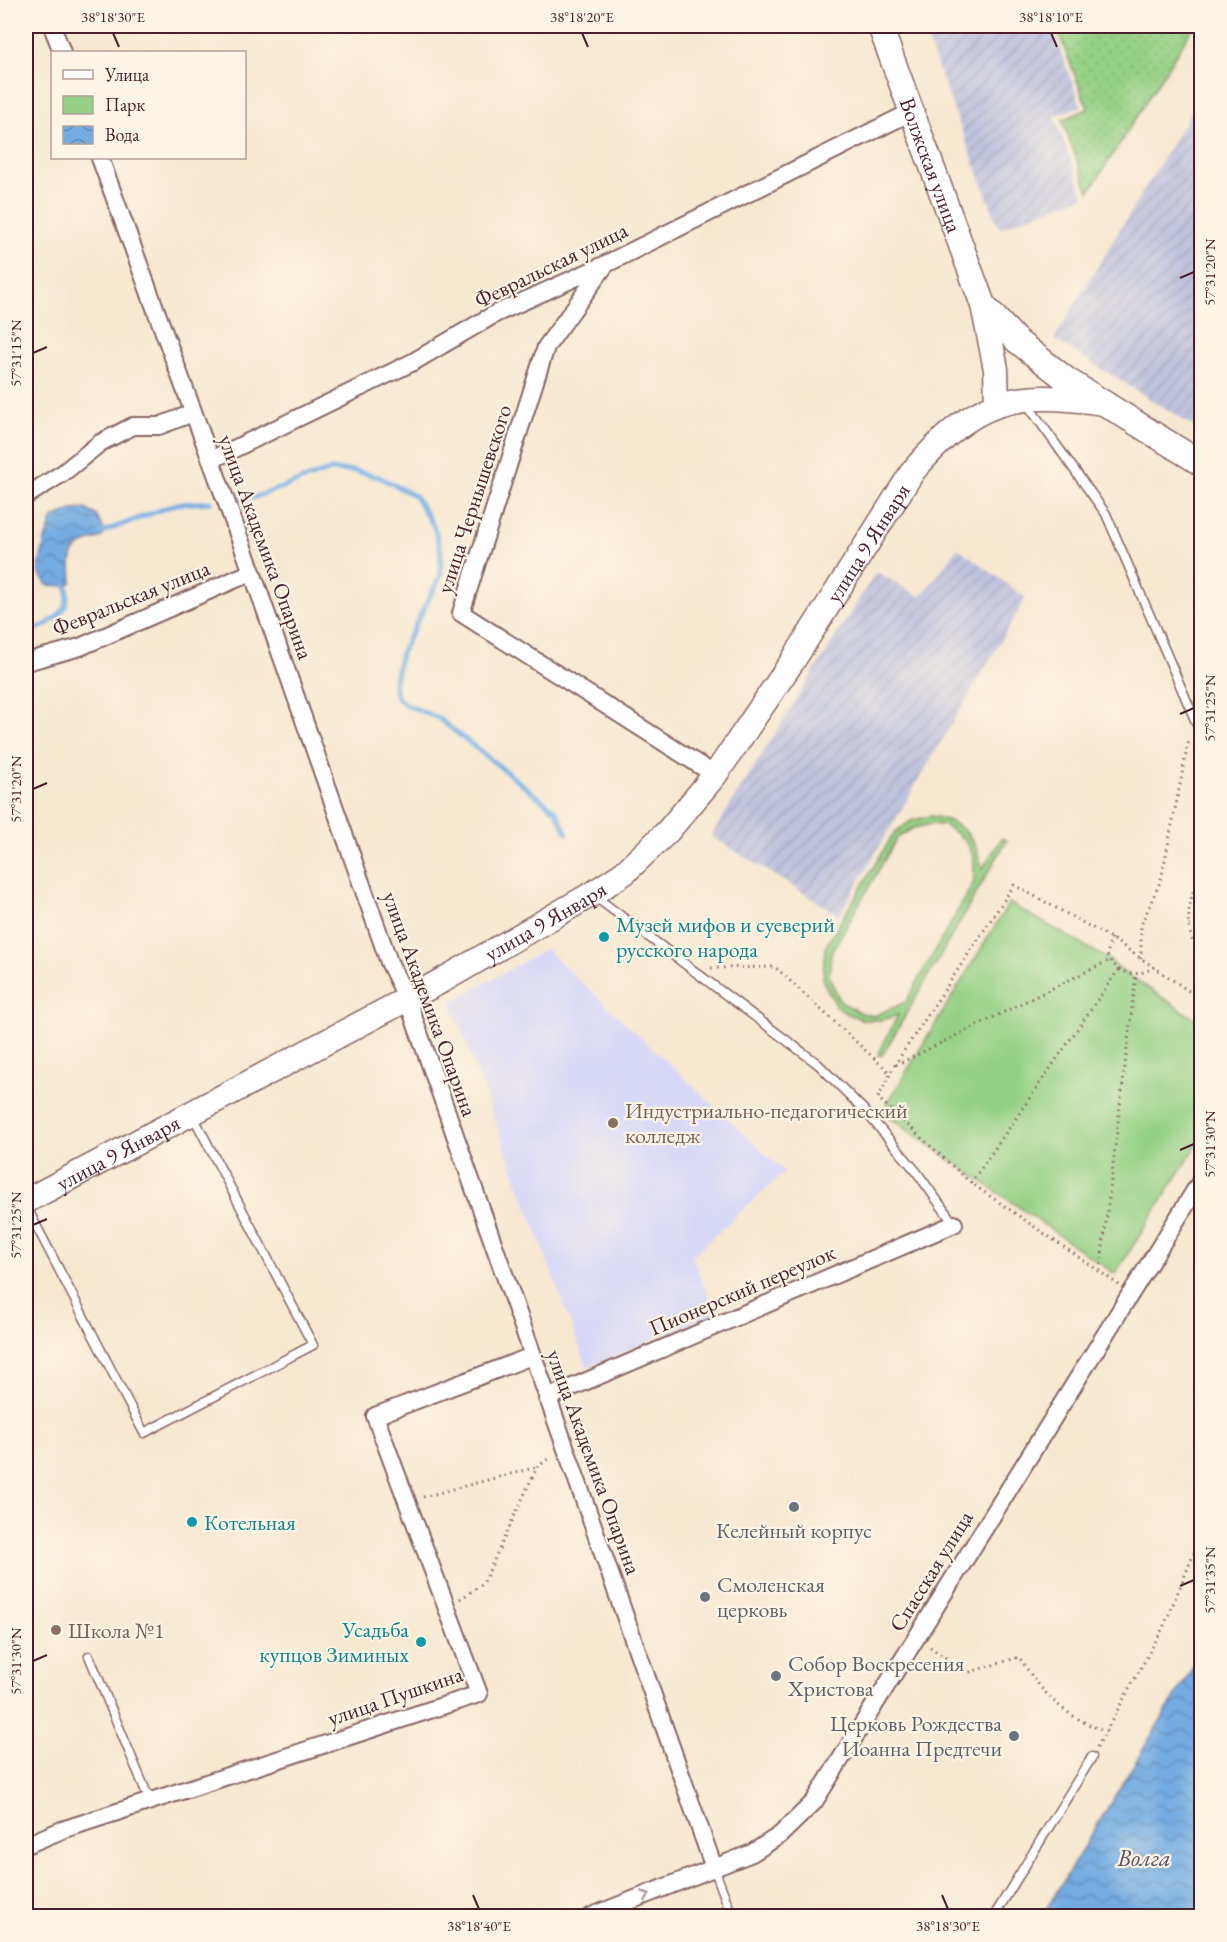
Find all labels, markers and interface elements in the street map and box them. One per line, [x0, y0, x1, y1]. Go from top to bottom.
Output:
text: 38°18'30"E [81, 7, 146, 26]
text: 38°18'20"E [550, 7, 615, 26]
text: 38°18'10"E [1019, 7, 1084, 26]
legend [51, 51, 246, 159]
text: Улица [104, 63, 150, 86]
text: Парк [105, 93, 145, 116]
street label: Волжская улица [893, 93, 970, 237]
text: Вода [105, 123, 140, 146]
street label: Февральская улица [470, 215, 633, 315]
text: 57°31'20"N [1200, 238, 1219, 306]
text: 57°31'15"N [6, 319, 25, 387]
street label: улица Чернышевского [430, 401, 518, 597]
street label: улица Академика Опарина [212, 431, 320, 664]
street label: улица 9 Января [819, 477, 916, 608]
street label: Февральская улица [48, 553, 214, 643]
text: 57°31'25"N [1200, 674, 1219, 742]
text: 57°31'20"N [6, 755, 25, 823]
street label: улица 9 Января [479, 874, 612, 968]
street label: улица Академика Опарина [376, 888, 484, 1121]
place label: Музей мифов и суеверий русского народа [616, 910, 835, 964]
marker: Музей мифов и суеверий русского народа [597, 930, 611, 944]
place label: Индустриально-педагогический колледж [625, 1096, 908, 1150]
street label: улица 9 Января [51, 1108, 185, 1197]
text: 57°31'30"N [1200, 1110, 1219, 1178]
marker: Индустриально-педагогический колледж [606, 1116, 620, 1130]
text: 57°31'25"N [6, 1191, 25, 1259]
street label: Пионерский переулок [644, 1237, 840, 1342]
street label: улица Академика Опарина [540, 1346, 648, 1579]
marker: Келейный корпус [787, 1500, 801, 1514]
street label: Спасская улица [882, 1505, 980, 1637]
place label: Котельная [204, 1508, 296, 1537]
marker: Котельная [185, 1515, 199, 1529]
place label: Келейный корпус [716, 1516, 872, 1545]
text: 57°31'35"N [1200, 1546, 1219, 1614]
place label: Смоленская церковь [717, 1570, 825, 1624]
marker: Смоленская церковь [698, 1590, 712, 1604]
place label: Усадьба купцов Зиминых [259, 1615, 410, 1669]
place label: Школа №1 [68, 1616, 165, 1645]
marker: Школа №1 [49, 1623, 63, 1637]
text: 57°31'30"N [6, 1627, 25, 1695]
marker: Усадьба купцов Зиминых [414, 1635, 428, 1649]
place label: Собор Воскресения Христова [787, 1649, 965, 1703]
street label: улица Пушкина [324, 1659, 467, 1733]
marker: Собор Воскресения Христова [769, 1669, 783, 1683]
place label: Церковь Рождества Иоанна Предтечи [830, 1709, 1002, 1763]
marker: Церковь Рождества Иоанна Предтечи [1007, 1729, 1021, 1743]
water label: Волга [1116, 1842, 1171, 1873]
one-way arrow [640, 1890, 651, 1902]
text: 38°18'40"E [447, 1916, 512, 1935]
text: 38°18'30"E [916, 1916, 981, 1935]

